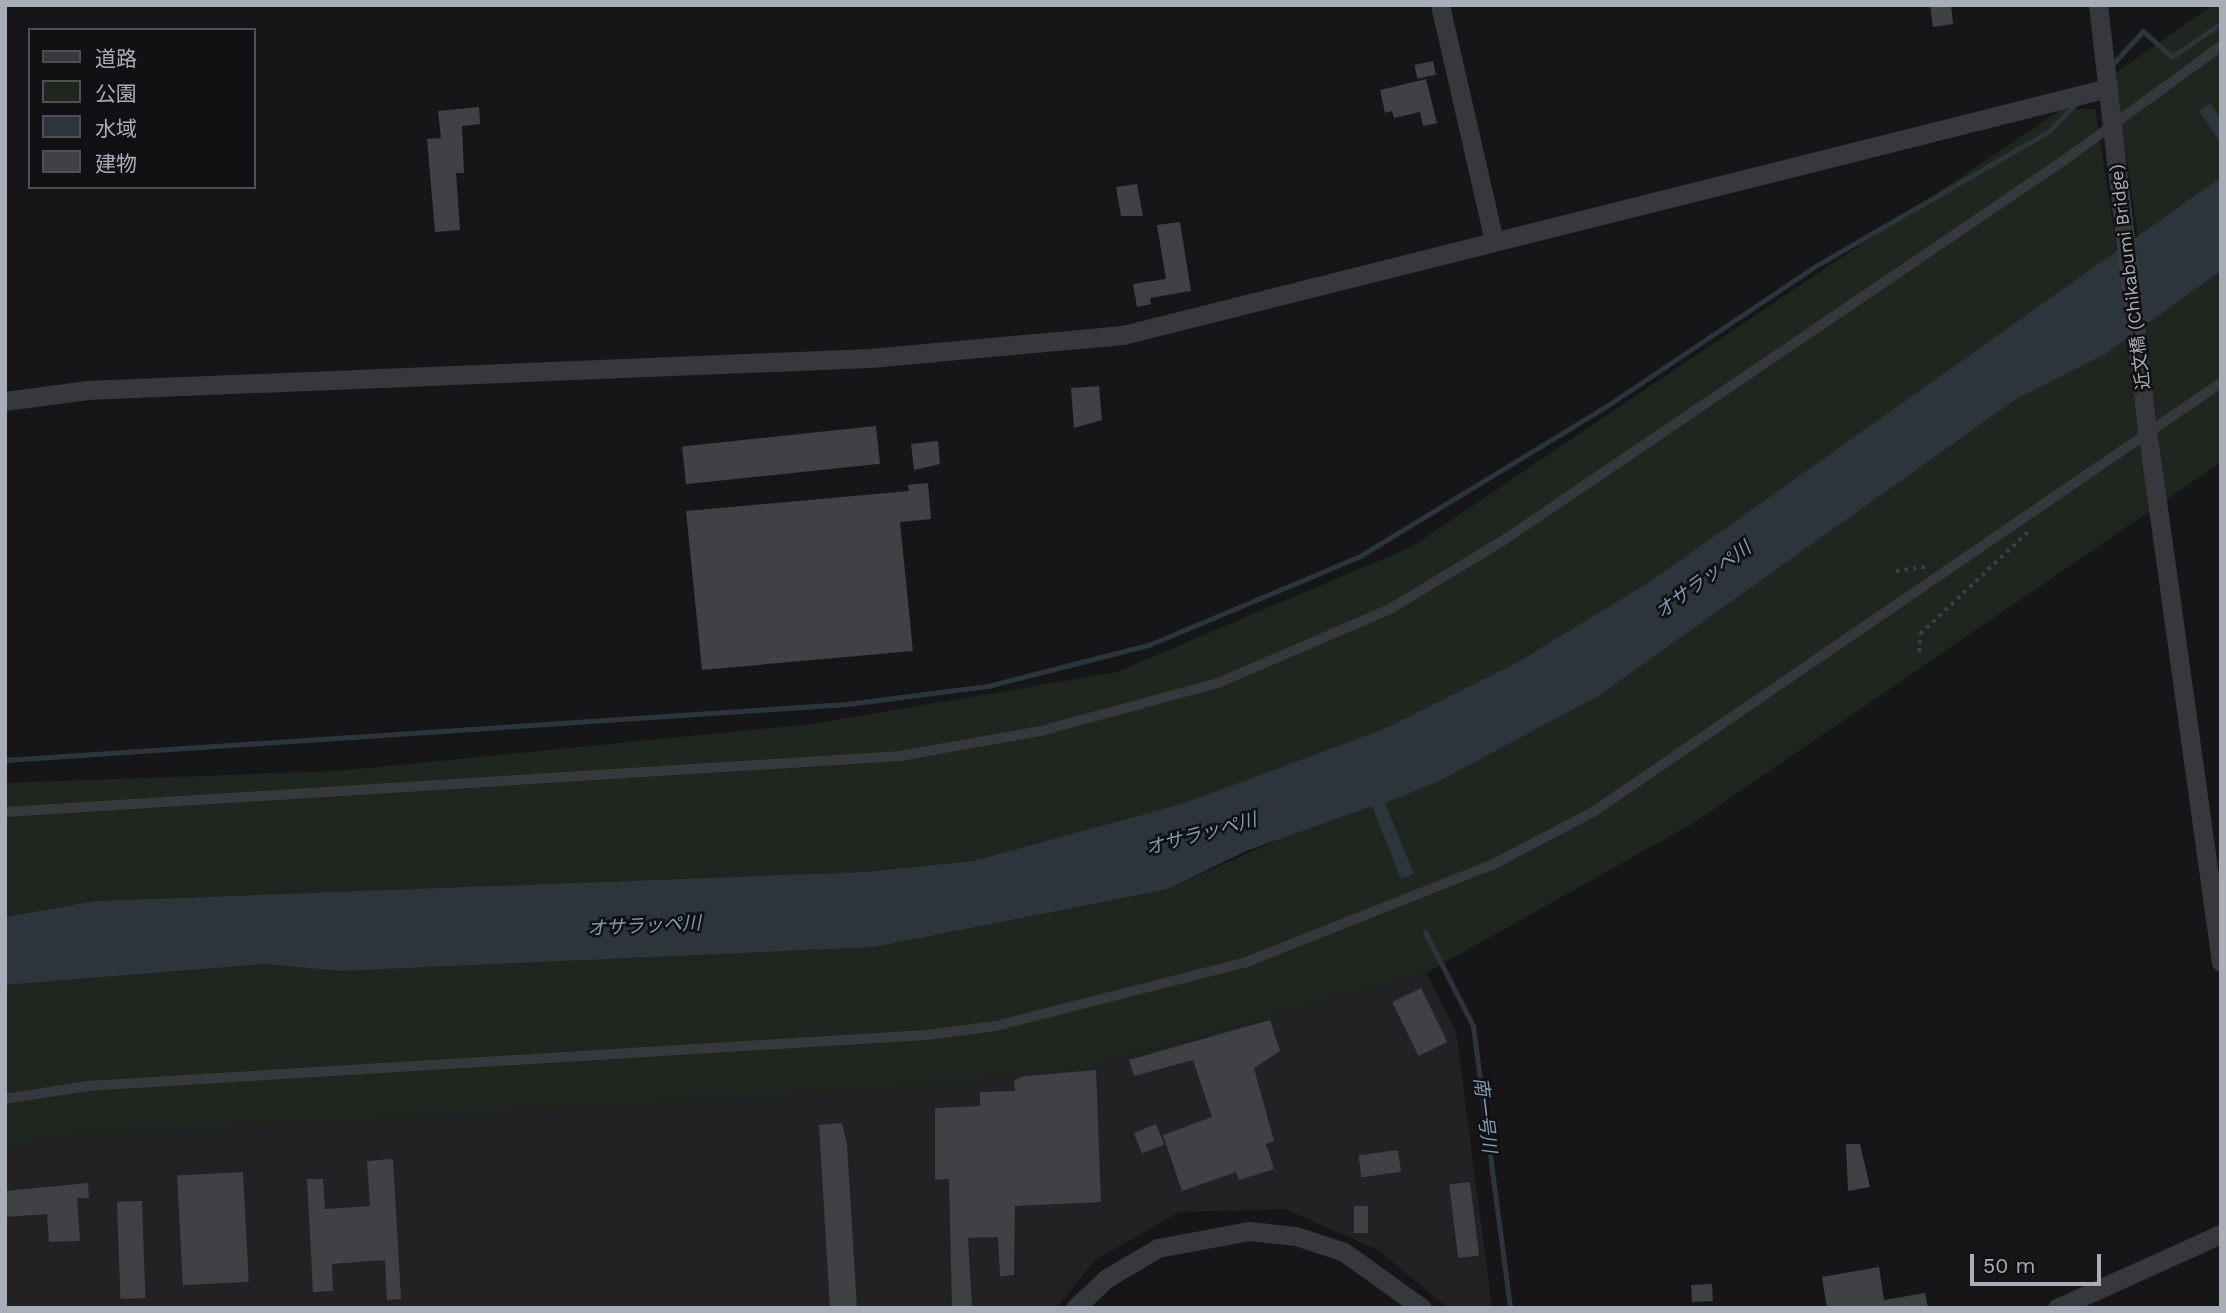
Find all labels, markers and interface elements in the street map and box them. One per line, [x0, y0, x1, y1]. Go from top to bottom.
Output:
legend [28, 28, 256, 189]
text: 道路 [95, 46, 137, 71]
text: 公園 [95, 81, 137, 106]
text: 水域 [95, 116, 137, 141]
text: 建物 [95, 151, 137, 176]
street label: 近文橋 (Chikabumi Bridge) [2106, 164, 2154, 390]
water label: オサラッペ川 [1651, 537, 1755, 623]
water label: オサラッペ川 [1143, 808, 1259, 860]
water label: オサラッペ川 [586, 912, 702, 940]
water label: 南一号川 [1469, 1076, 1501, 1154]
scale bar [1974, 1240, 2105, 1284]
text: 50 m [1983, 1253, 2035, 1278]

